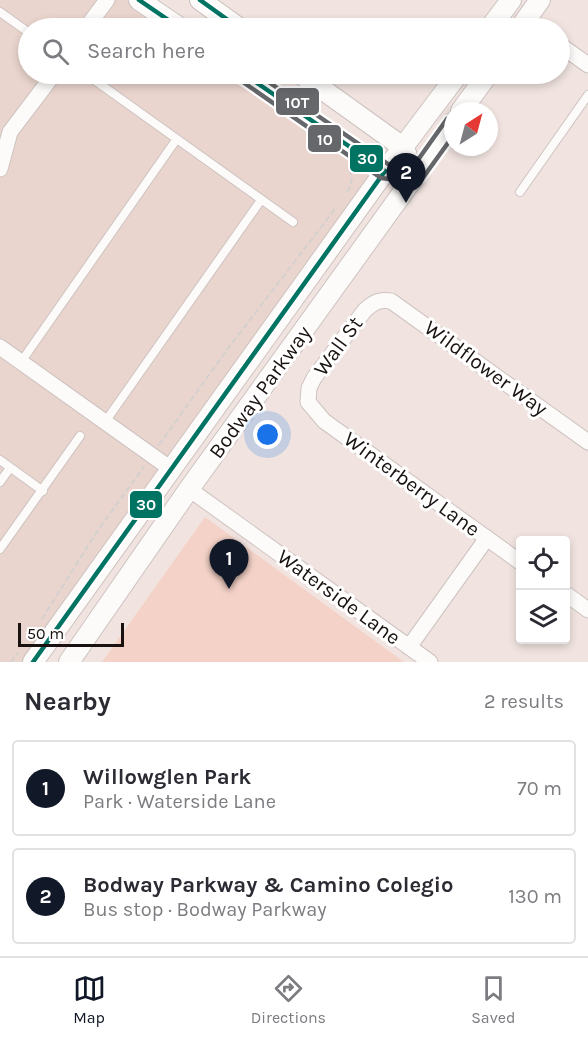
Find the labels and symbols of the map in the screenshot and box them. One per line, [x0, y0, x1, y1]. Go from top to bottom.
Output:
line badge: 10T [275, 87, 320, 116]
text: 10T [285, 93, 310, 112]
north arrow [444, 102, 498, 156]
line badge: 10 [307, 124, 342, 153]
text: 10 [317, 130, 333, 149]
line badge: 30 [349, 144, 384, 173]
text: 30 [357, 149, 377, 168]
pin: 2 [386, 154, 426, 203]
street label: Wall St [309, 312, 367, 380]
street label: Wildflower Way [420, 315, 552, 421]
street label: Bodway Parkway [204, 321, 316, 463]
your location [253, 420, 282, 449]
street label: Winterberry Lane [339, 427, 485, 541]
line badge: 30 [129, 490, 163, 519]
text: 30 [136, 495, 156, 514]
pin: 1 [210, 540, 248, 589]
street label: Waterside Lane [273, 544, 405, 650]
scale bar [18, 620, 124, 648]

